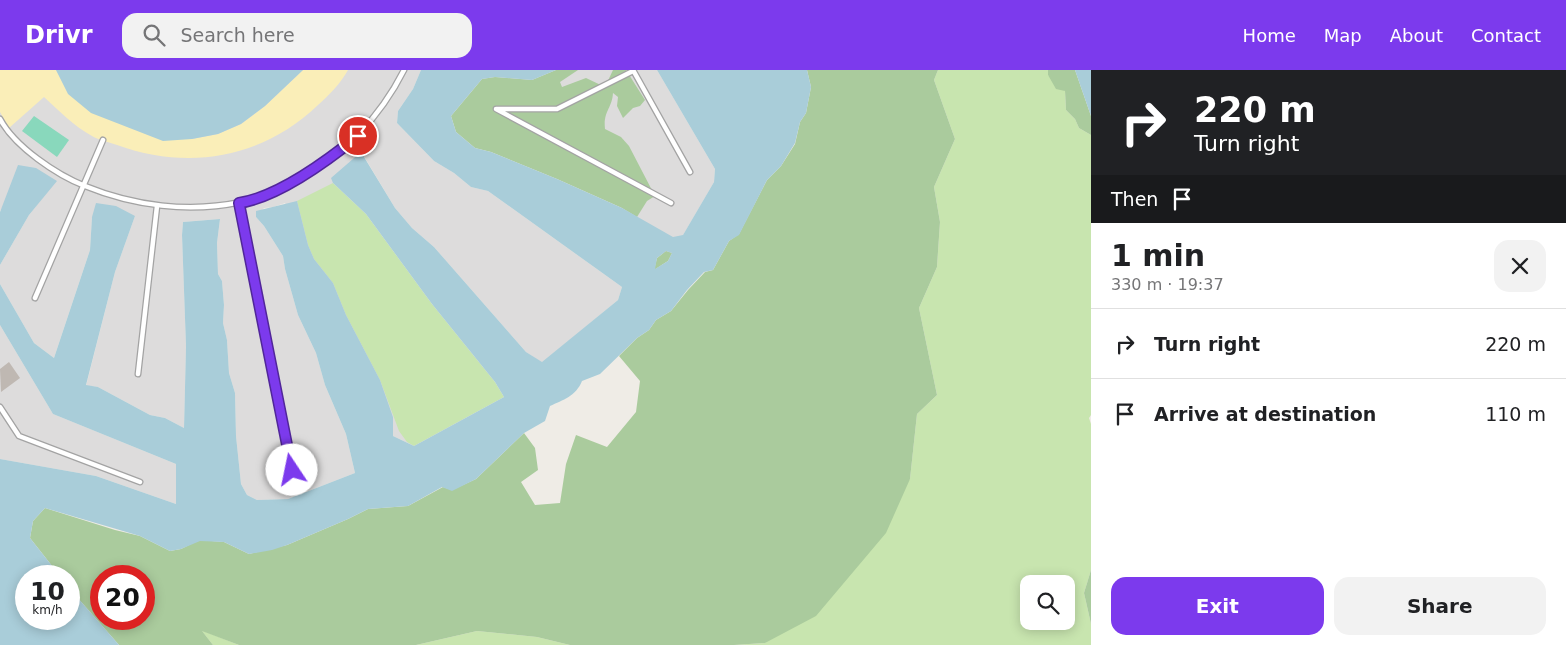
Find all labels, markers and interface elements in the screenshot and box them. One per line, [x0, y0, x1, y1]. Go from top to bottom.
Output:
search box [122, 13, 472, 58]
text: Drivr [25, 21, 92, 49]
icon: search [140, 21, 168, 49]
text: Search here [180, 24, 295, 46]
text: Home [1243, 25, 1296, 46]
text: Map [1324, 25, 1362, 46]
text: About [1390, 25, 1443, 46]
text: Contact [1471, 25, 1541, 46]
icon: right [1111, 90, 1176, 155]
text: 220 m [1194, 90, 1316, 130]
pin [337, 115, 379, 157]
icon: arrive [344, 122, 372, 150]
text: Turn right [1194, 131, 1299, 156]
icon: arrive [1168, 185, 1196, 213]
text: Then [1111, 188, 1158, 210]
text: 1 min [1111, 238, 1205, 273]
button: close [1494, 240, 1546, 292]
text: 330 m · 19:37 [1111, 275, 1224, 294]
icon: right [1111, 330, 1139, 358]
text: Turn right [1154, 333, 1260, 355]
text: 220 m [1485, 333, 1546, 355]
icon: arrive [1111, 400, 1139, 428]
text: Arrive at destination [1154, 403, 1376, 425]
text: 110 m [1485, 403, 1546, 425]
position arrow [265, 443, 317, 495]
speed limit sign: 20 [90, 565, 155, 630]
map controls [1020, 575, 1075, 630]
button: search [1020, 575, 1075, 630]
text: 10 [30, 577, 65, 606]
button: Exit [1111, 577, 1324, 635]
button: Share [1334, 577, 1546, 635]
text: km/h [32, 603, 63, 617]

